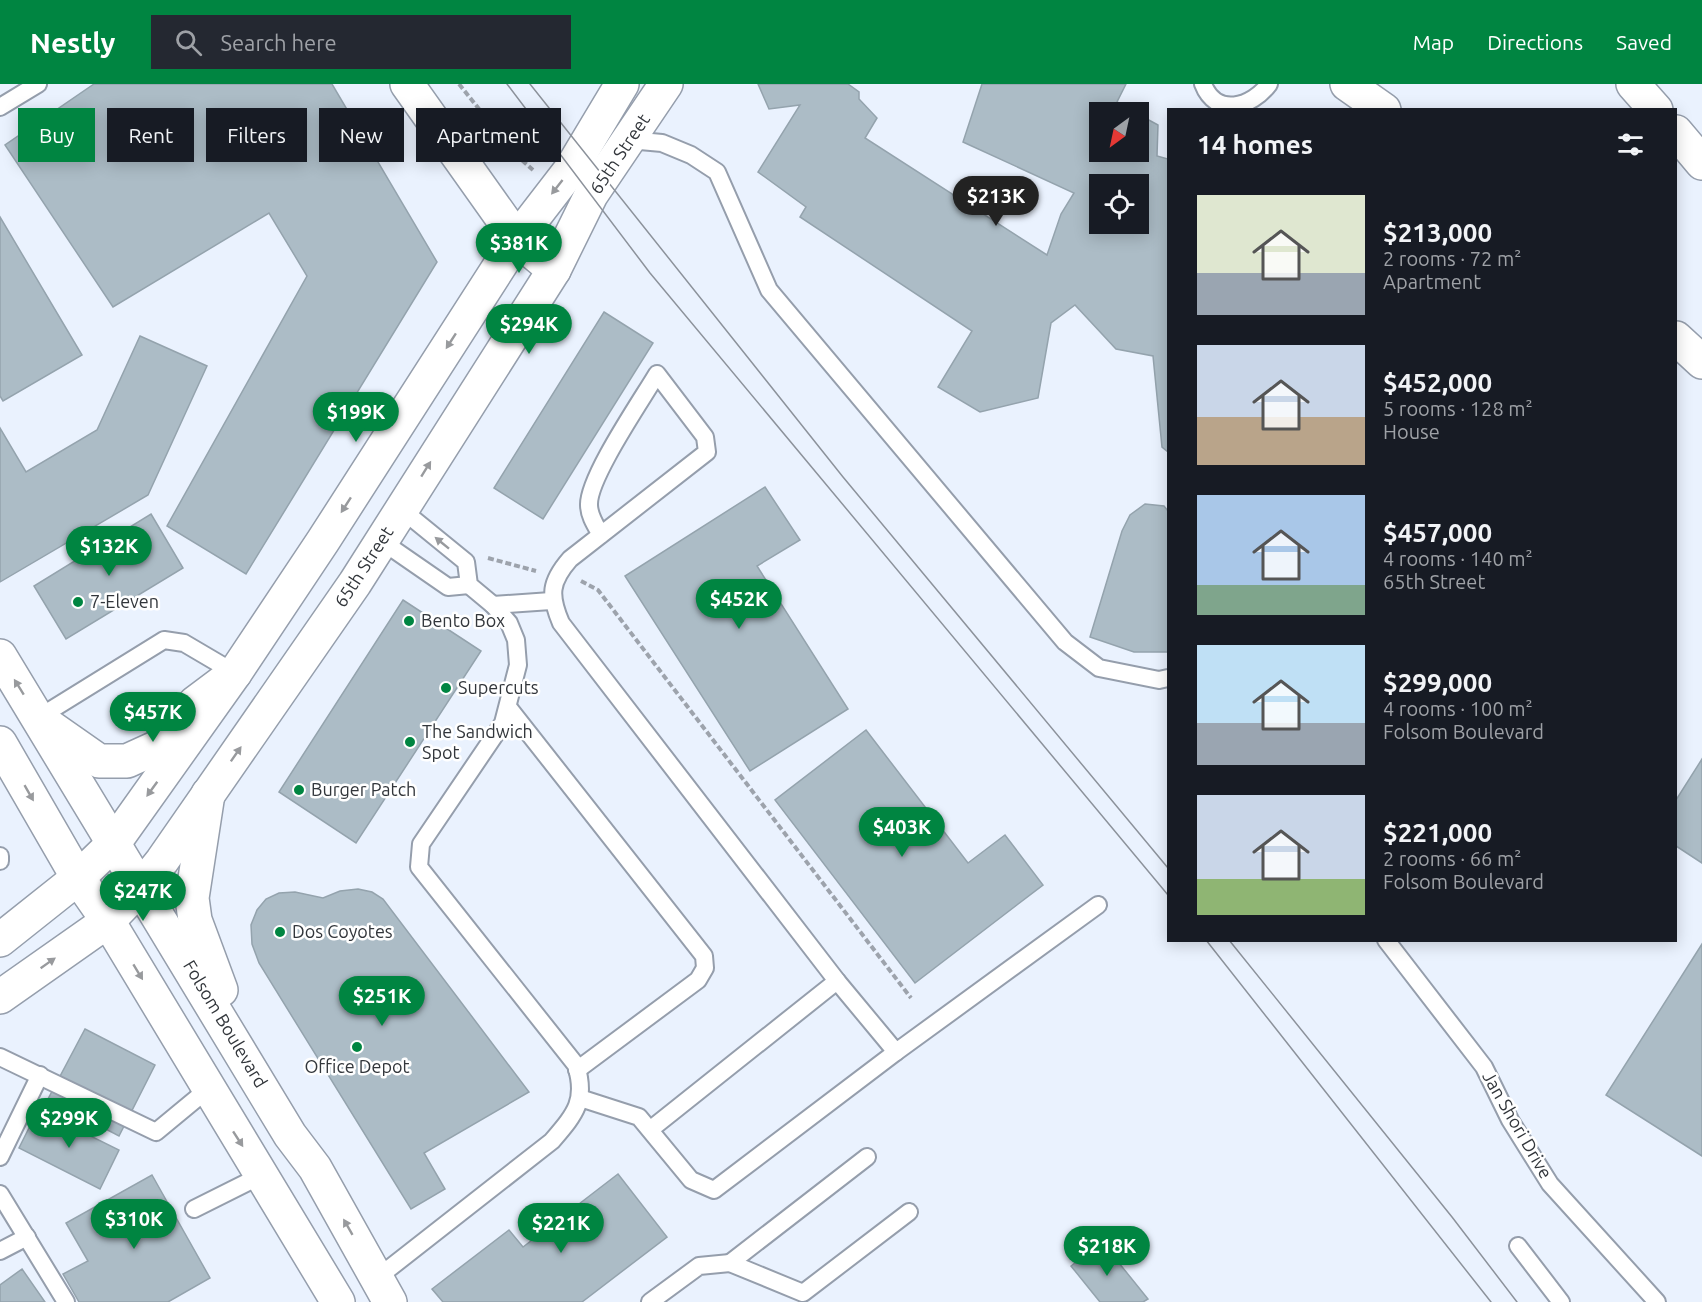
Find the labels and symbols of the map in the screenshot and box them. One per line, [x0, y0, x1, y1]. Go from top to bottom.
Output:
north arrow [1089, 102, 1149, 162]
street label: 65th Street [585, 110, 653, 197]
pin: $213K [954, 176, 1038, 227]
one-way arrow [552, 179, 564, 194]
pin: $381K [477, 223, 561, 274]
pin: $294K [487, 304, 571, 355]
one-way arrow [446, 333, 457, 349]
pin: $199K [314, 392, 398, 443]
one-way arrow [420, 461, 431, 477]
one-way arrow [340, 497, 352, 513]
street label: 65th Street [330, 522, 397, 611]
pin: $132K [67, 526, 151, 577]
one-way arrow [435, 537, 450, 550]
pin: $452K [697, 579, 781, 630]
place label: 7-Eleven [90, 591, 159, 611]
marker: 7-Eleven [71, 595, 85, 609]
place label: Bento Box [421, 610, 505, 630]
marker: Bento Box [402, 614, 416, 628]
place label: Supercuts [458, 677, 539, 697]
one-way arrow [14, 679, 25, 695]
marker: Supercuts [439, 681, 453, 695]
pin: $457K [111, 692, 195, 743]
place label: The Sandwich Spot [422, 721, 533, 762]
marker: The Sandwich Spot [403, 735, 417, 749]
one-way arrow [230, 746, 241, 762]
place label: Burger Patch [311, 779, 416, 799]
one-way arrow [146, 781, 158, 796]
marker: Burger Patch [292, 783, 306, 797]
one-way arrow [24, 785, 34, 802]
pin: $403K [860, 807, 944, 858]
pin: $247K [101, 871, 185, 922]
place label: Dos Coyotes [292, 921, 393, 941]
marker: Dos Coyotes [273, 925, 287, 939]
street label: Folsom Boulevard [180, 956, 272, 1091]
one-way arrow [39, 957, 55, 969]
one-way arrow [132, 964, 143, 980]
pin: $251K [340, 976, 424, 1027]
marker: Office Depot [350, 1040, 364, 1054]
place label: Office Depot [304, 1056, 410, 1076]
street label: Jan Shori Drive [1479, 1067, 1557, 1182]
pin: $299K [27, 1098, 111, 1149]
one-way arrow [232, 1131, 243, 1147]
pin: $310K [92, 1199, 176, 1250]
pin: $221K [519, 1203, 603, 1254]
one-way arrow [343, 1219, 354, 1235]
pin: $218K [1065, 1226, 1149, 1277]

